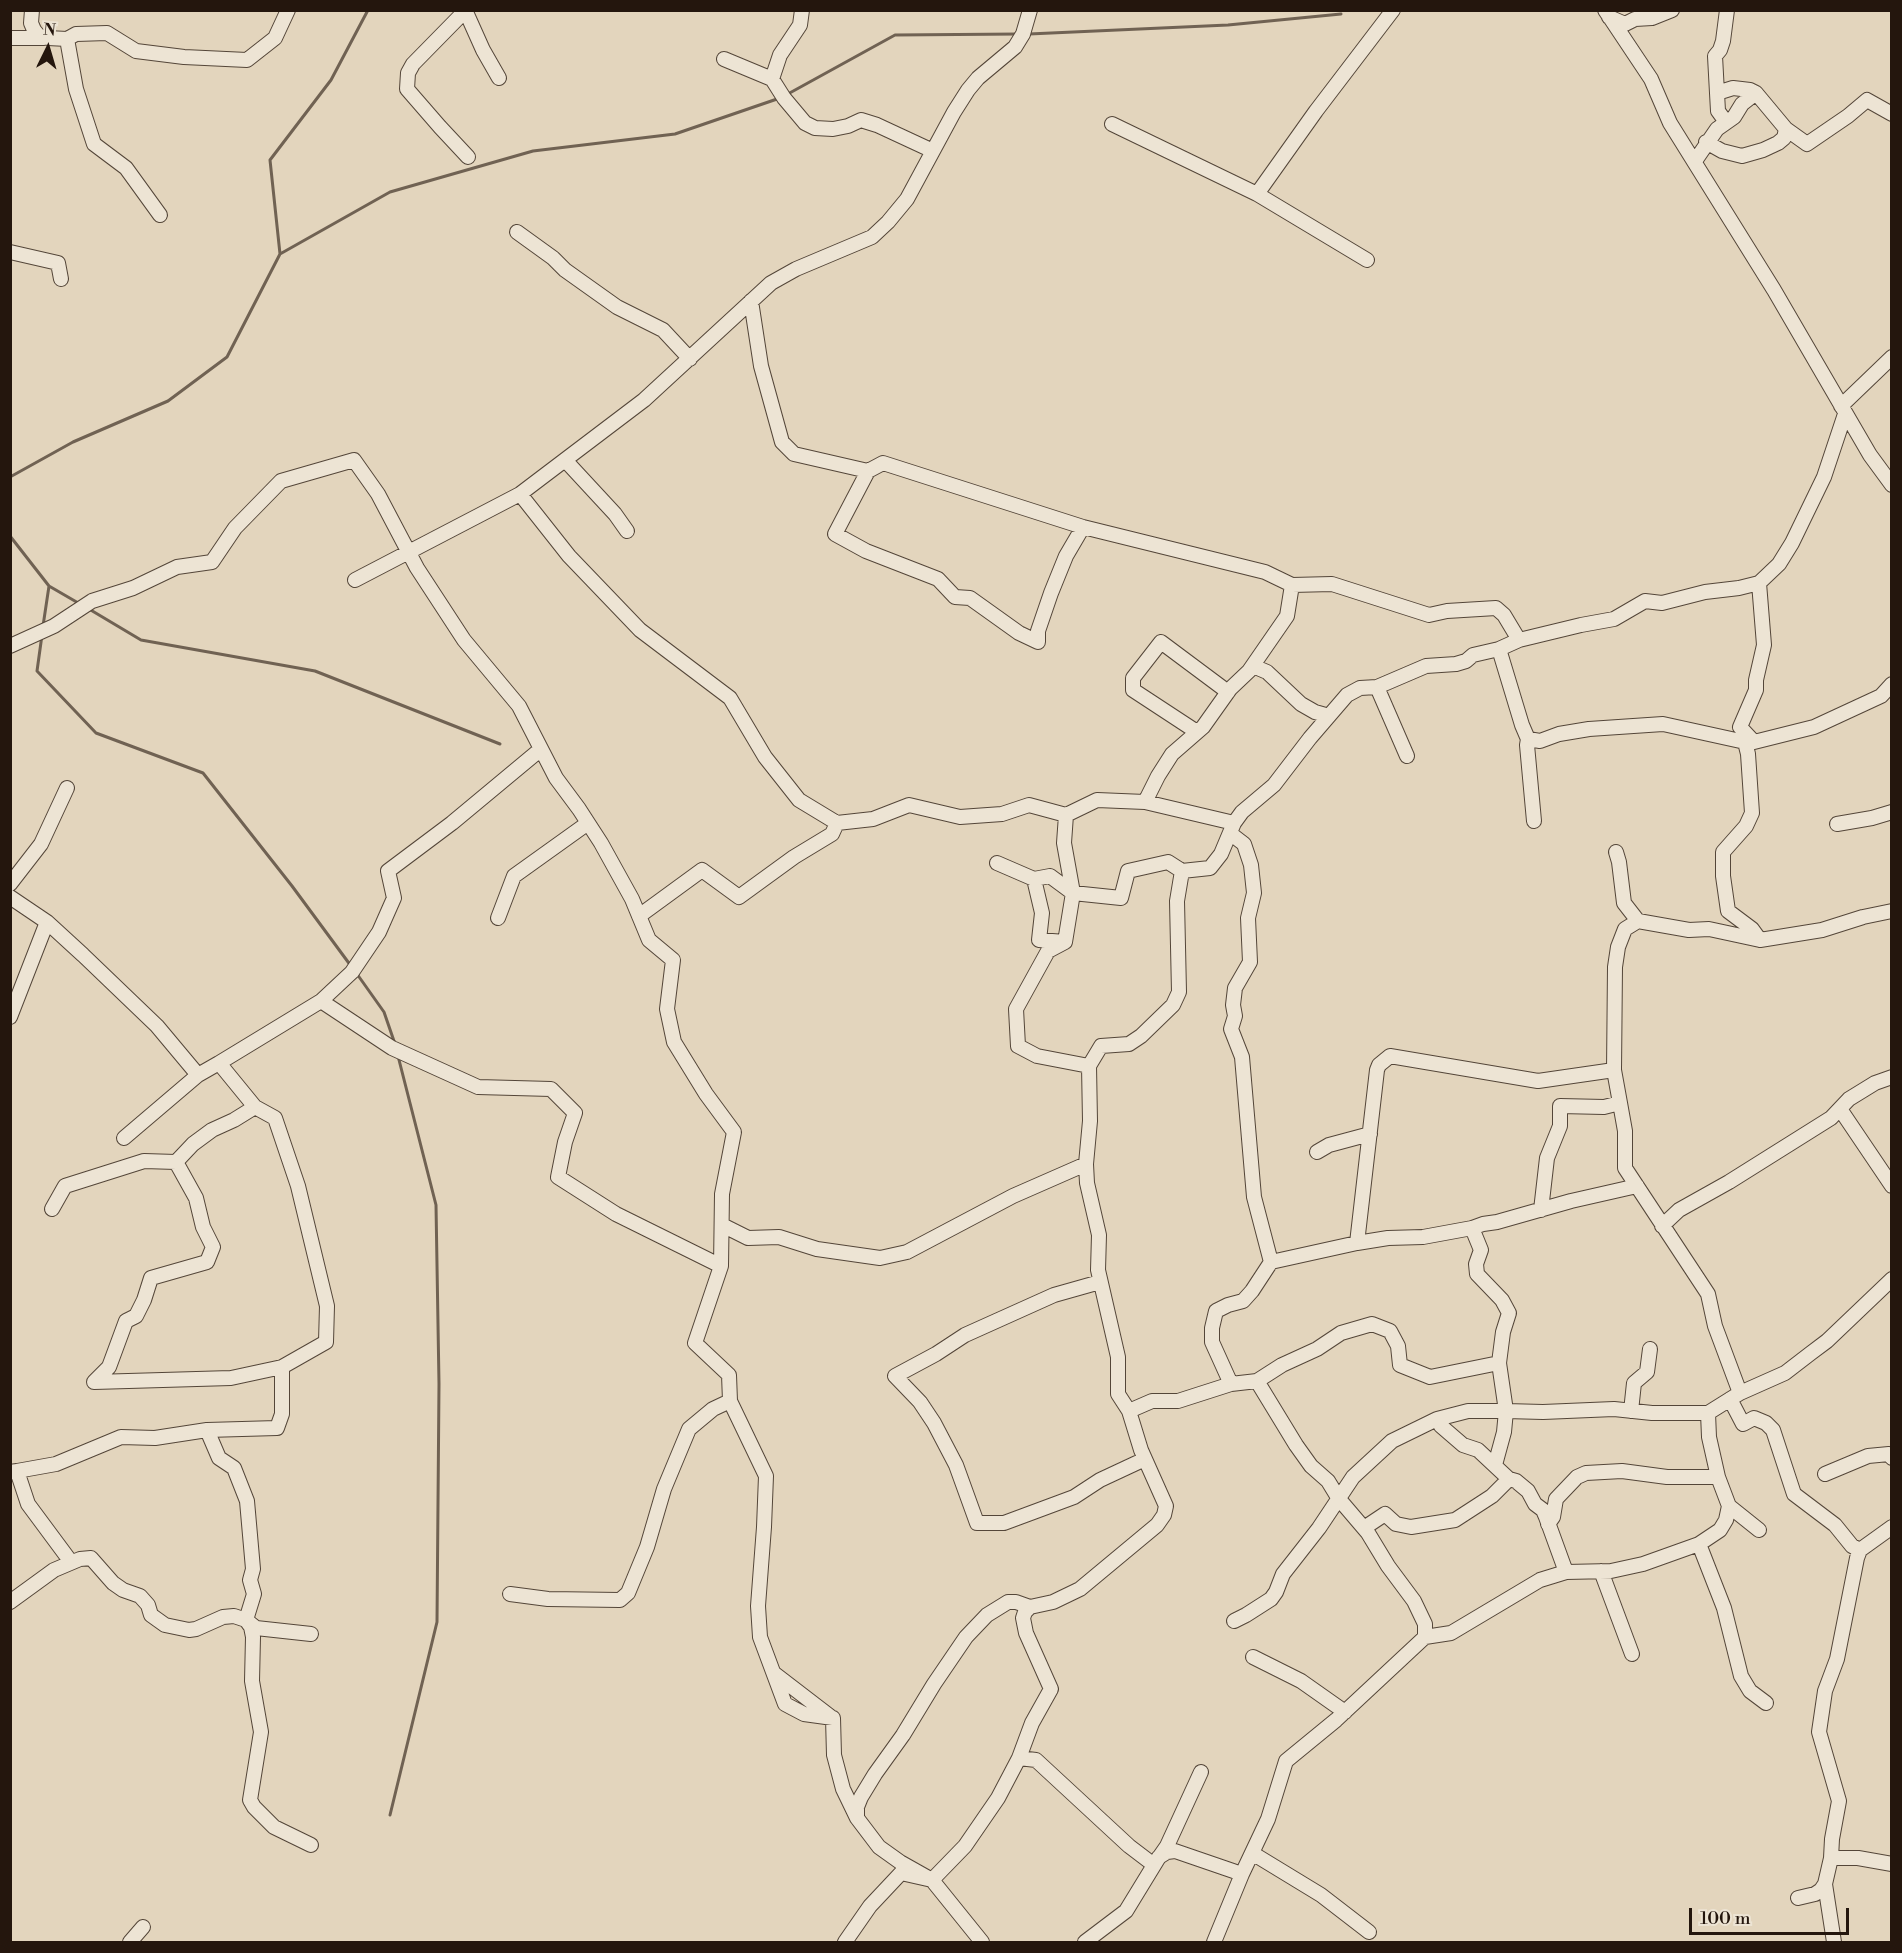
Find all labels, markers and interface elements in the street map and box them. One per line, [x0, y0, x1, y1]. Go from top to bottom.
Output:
north arrow [18, 18, 78, 78]
text: N [42, 20, 57, 41]
scale bar [1692, 1896, 1852, 1934]
text: 100 m [1700, 1907, 1751, 1930]

